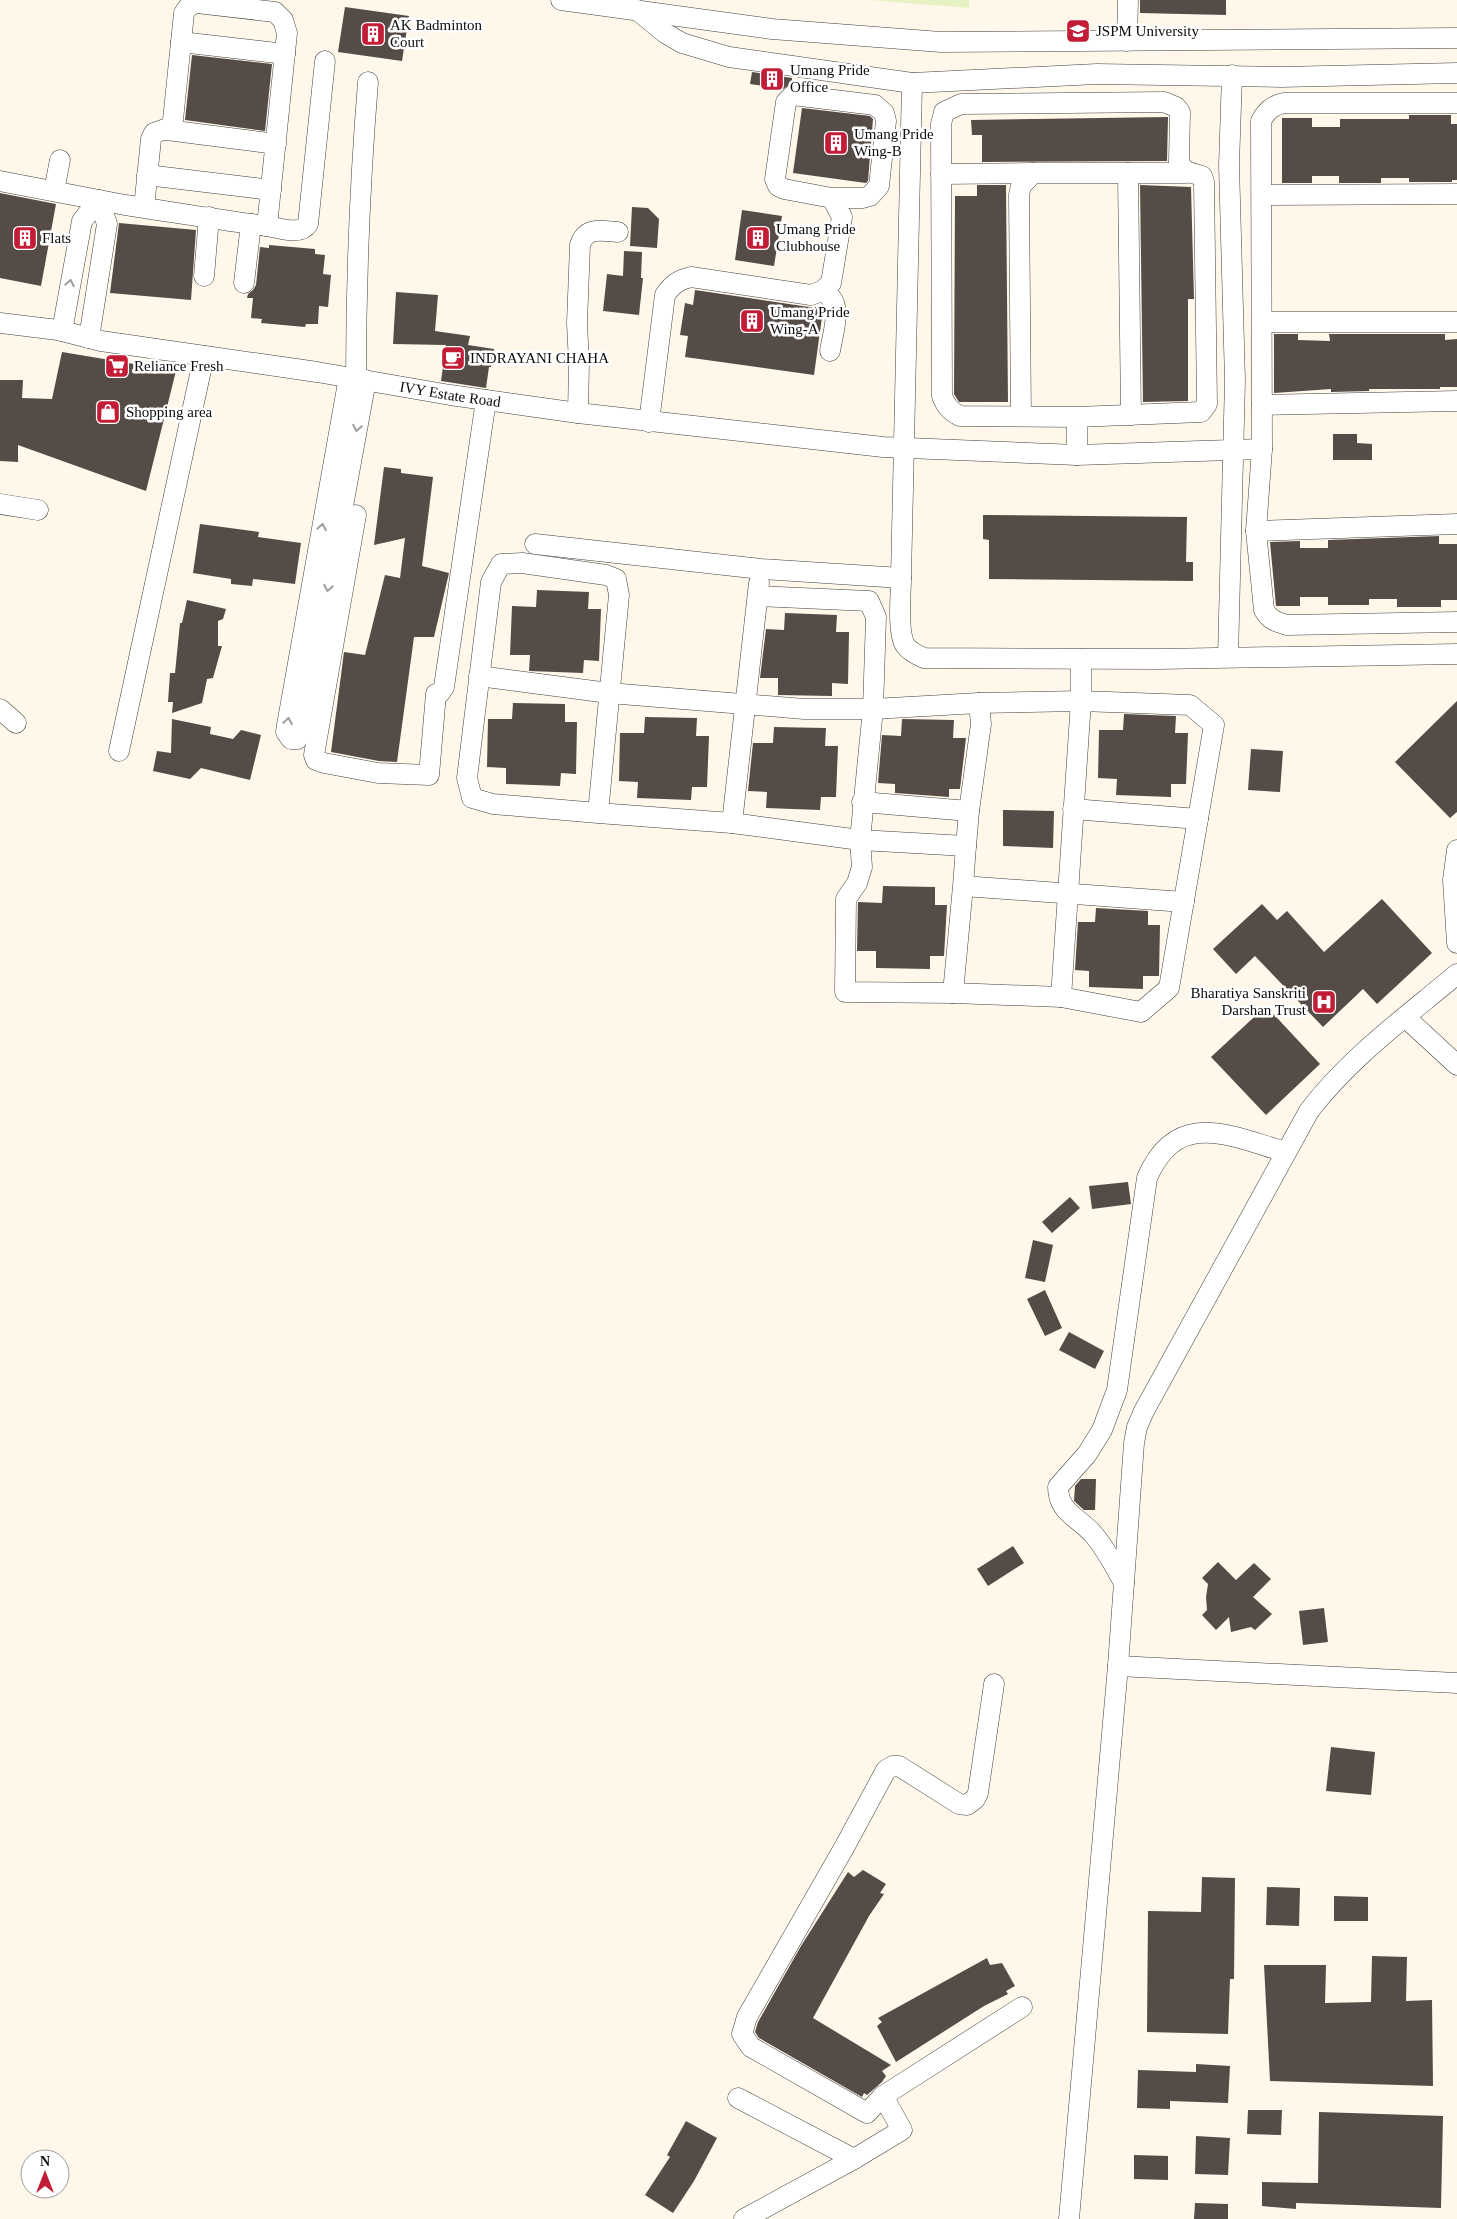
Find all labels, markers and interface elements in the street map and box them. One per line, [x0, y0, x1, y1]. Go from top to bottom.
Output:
place label: AK Badminton Court [390, 17, 483, 50]
school or university icon: JSPM University [1065, 18, 1091, 44]
building icon: AK Badminton Court [360, 21, 386, 47]
place label: JSPM University [1096, 23, 1199, 39]
place label: Umang Pride Office [790, 62, 870, 95]
building icon: Umang Pride Office [759, 66, 785, 92]
place label: Umang Pride Wing-B [854, 126, 934, 159]
building icon: Umang Pride Wing-B [823, 130, 849, 156]
place label: Umang Pride Clubhouse [776, 221, 856, 254]
building icon: Flats [12, 225, 38, 251]
building icon: Umang Pride Clubhouse [745, 225, 771, 251]
place label: Flats [42, 230, 71, 246]
one-way arrow [65, 279, 75, 288]
place label: Umang Pride Wing-A [770, 304, 850, 337]
building icon: Umang Pride Wing-A [739, 308, 765, 334]
cafe icon: INDRAYANI CHAHA [440, 345, 466, 371]
place label: INDRAYANI CHAHA [470, 350, 609, 366]
supermarket icon: Reliance Fresh [104, 353, 130, 379]
place label: Reliance Fresh [134, 358, 224, 374]
street label: IVY Estate Road [398, 378, 502, 410]
shop icon: Shopping area [95, 399, 121, 425]
place label: Shopping area [126, 404, 213, 420]
one-way arrow [352, 424, 362, 433]
one-way arrow [316, 522, 326, 531]
one-way arrow [323, 584, 333, 592]
one-way arrow [282, 717, 293, 725]
place label: Bharatiya Sanskriti Darshan Trust [1191, 985, 1307, 1018]
hospital icon: Bharatiya Sanskriti Darshan Trust [1311, 989, 1337, 1015]
north arrow [20, 2149, 70, 2199]
text: N [40, 2154, 50, 2169]

